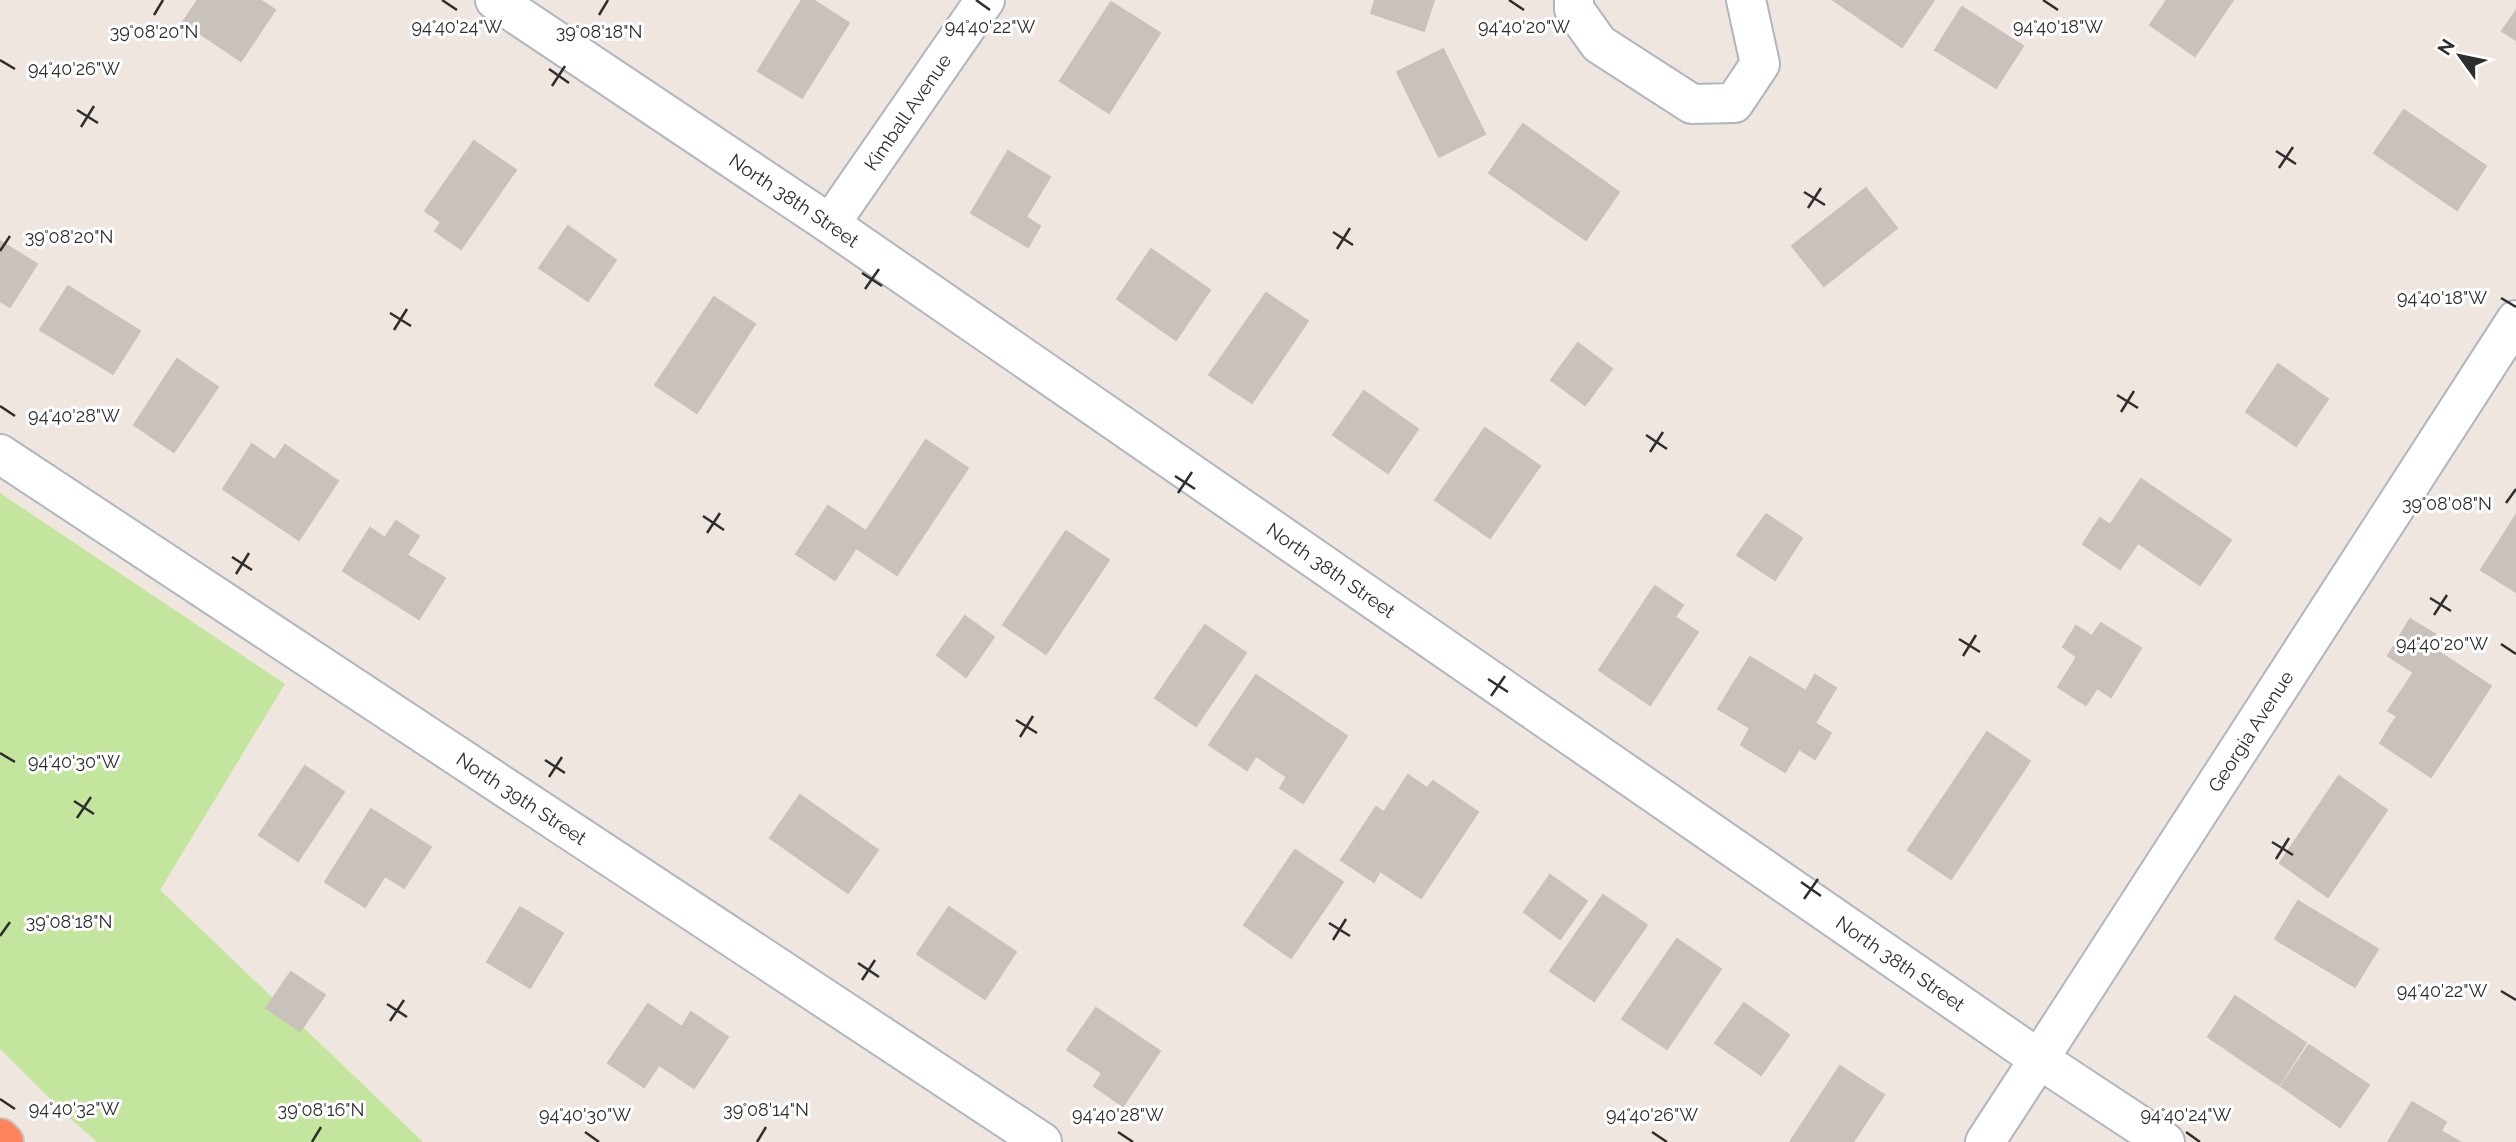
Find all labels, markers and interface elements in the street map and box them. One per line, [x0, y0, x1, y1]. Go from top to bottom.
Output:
text: 94°40'24"W [412, 16, 503, 37]
text: 94°40'22"W [945, 16, 1035, 37]
text: 94°40'20"W [1478, 16, 1570, 37]
text: 94°40'18"W [2013, 16, 2103, 37]
text: 39°08'20"N [110, 21, 198, 42]
text: 39°08'18"N [556, 21, 642, 42]
north arrow [2425, 21, 2495, 91]
text: N [2433, 35, 2459, 59]
street label: Kimball Avenue [859, 50, 955, 175]
text: 94°40'26"W [28, 58, 120, 79]
street label: North 38th Street [725, 149, 864, 252]
text: 39°08'20"N [25, 226, 113, 247]
text: 94°40'18"W [2397, 287, 2487, 308]
text: 94°40'28"W [28, 405, 120, 426]
text: 39°08'08"N [2402, 493, 2492, 514]
street label: North 38th Street [1263, 518, 1400, 622]
text: 94°40'20"W [2396, 633, 2488, 654]
street label: Georgia Avenue [2203, 667, 2298, 796]
street label: North 39th Street [452, 748, 591, 850]
text: 94°40'30"W [28, 751, 120, 772]
text: 39°08'18"N [26, 911, 112, 932]
street label: North 38th Street [1832, 911, 1970, 1016]
text: 94°40'22"W [2397, 980, 2487, 1001]
text: 94°40'32"W [29, 1098, 119, 1119]
text: 39°08'16"N [278, 1099, 364, 1120]
text: 39°08'14"N [723, 1099, 809, 1120]
text: 94°40'30"W [539, 1104, 631, 1125]
text: 94°40'28"W [1072, 1104, 1164, 1125]
text: 94°40'26"W [1606, 1104, 1698, 1125]
text: 94°40'24"W [2141, 1104, 2232, 1125]

